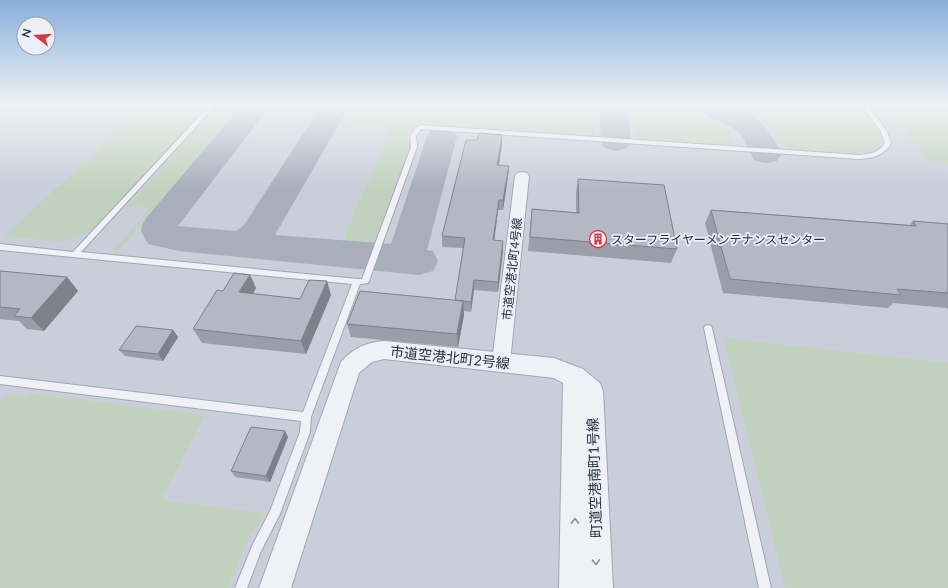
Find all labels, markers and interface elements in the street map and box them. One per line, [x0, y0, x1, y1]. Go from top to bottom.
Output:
north arrow [16, 16, 56, 56]
text: N [19, 27, 33, 39]
street label: 市道空港北町4号線 [499, 217, 525, 321]
building icon: スターフライヤーメンテナンスセンター [588, 229, 608, 249]
place label: スターフライヤーメンテナンスセンター [611, 232, 825, 247]
street label: 市道空港北町2号線 [389, 342, 511, 372]
street label: 町道空港南町1号線 [583, 418, 605, 538]
one-way arrow [571, 518, 579, 524]
one-way arrow [592, 559, 600, 565]

